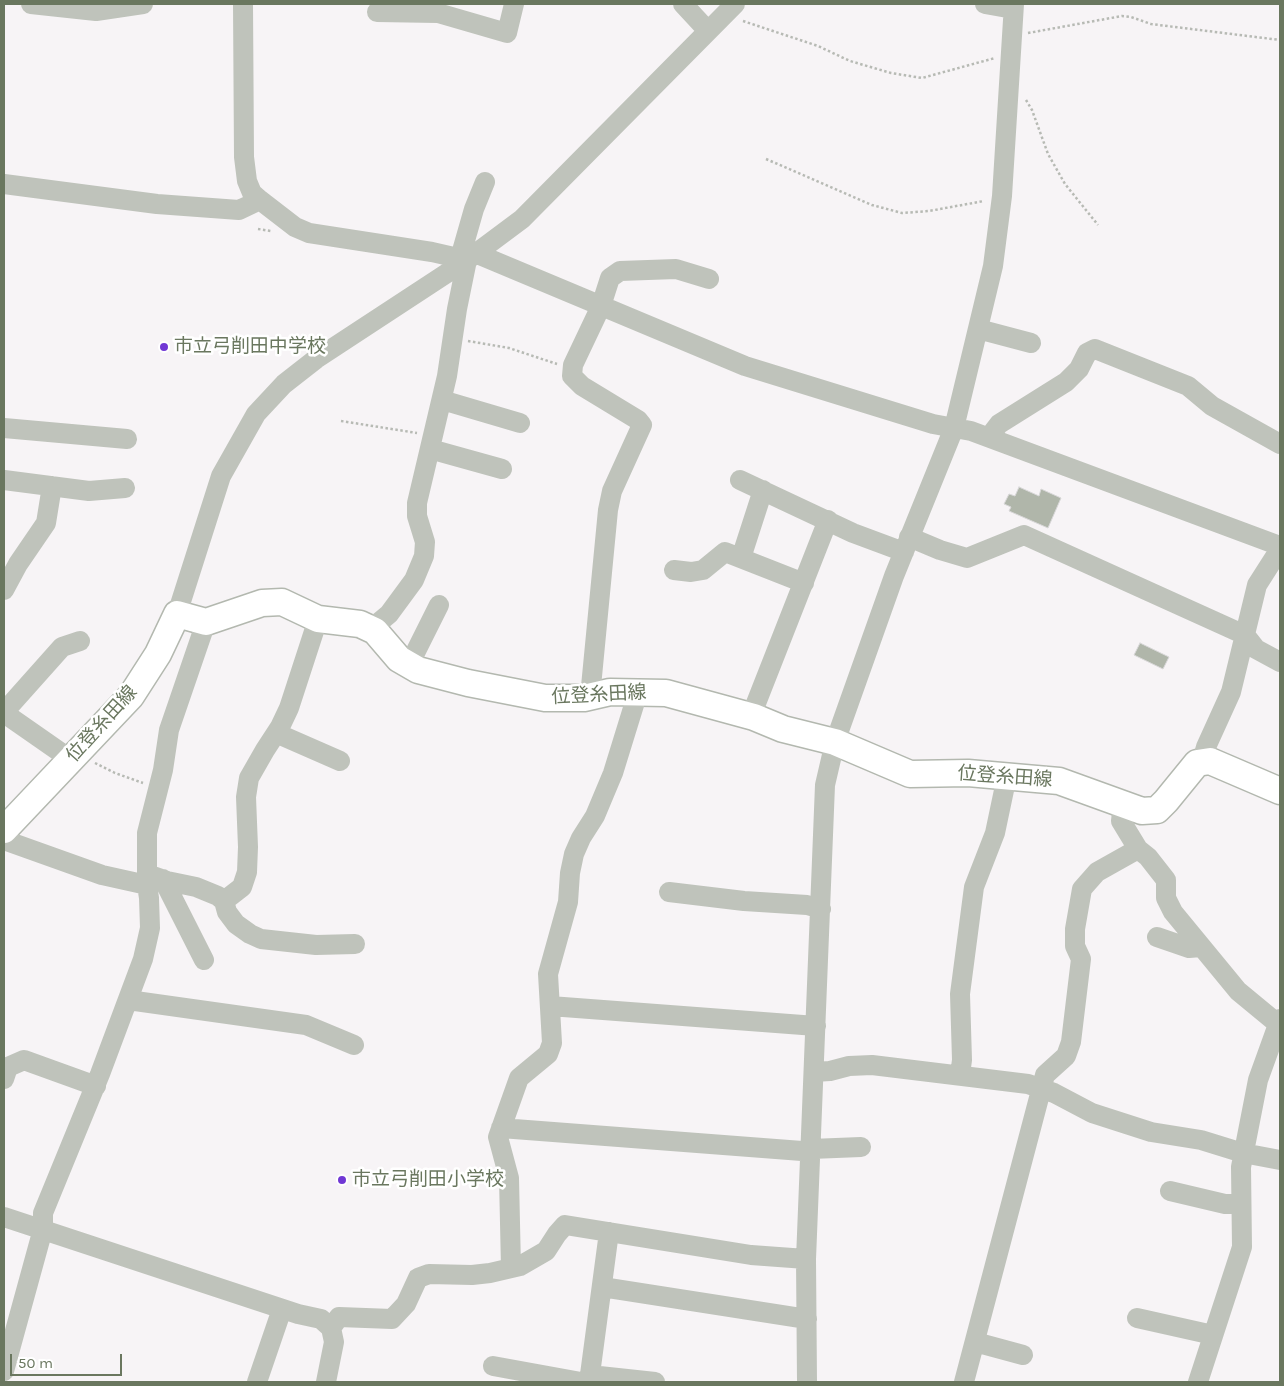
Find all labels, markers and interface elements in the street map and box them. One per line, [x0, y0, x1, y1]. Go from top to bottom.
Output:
place label: 市立弓削田中学校 [174, 336, 326, 358]
marker: 市立弓削田中学校 [158, 341, 170, 353]
street label: 位登糸田線 [62, 681, 142, 767]
street label: 位登糸田線 [551, 681, 647, 709]
street label: 位登糸田線 [957, 762, 1053, 792]
place label: 市立弓削田小学校 [352, 1169, 504, 1191]
marker: 市立弓削田小学校 [336, 1174, 348, 1186]
scale bar [12, 1344, 125, 1376]
text: 50 m [18, 1354, 53, 1372]

